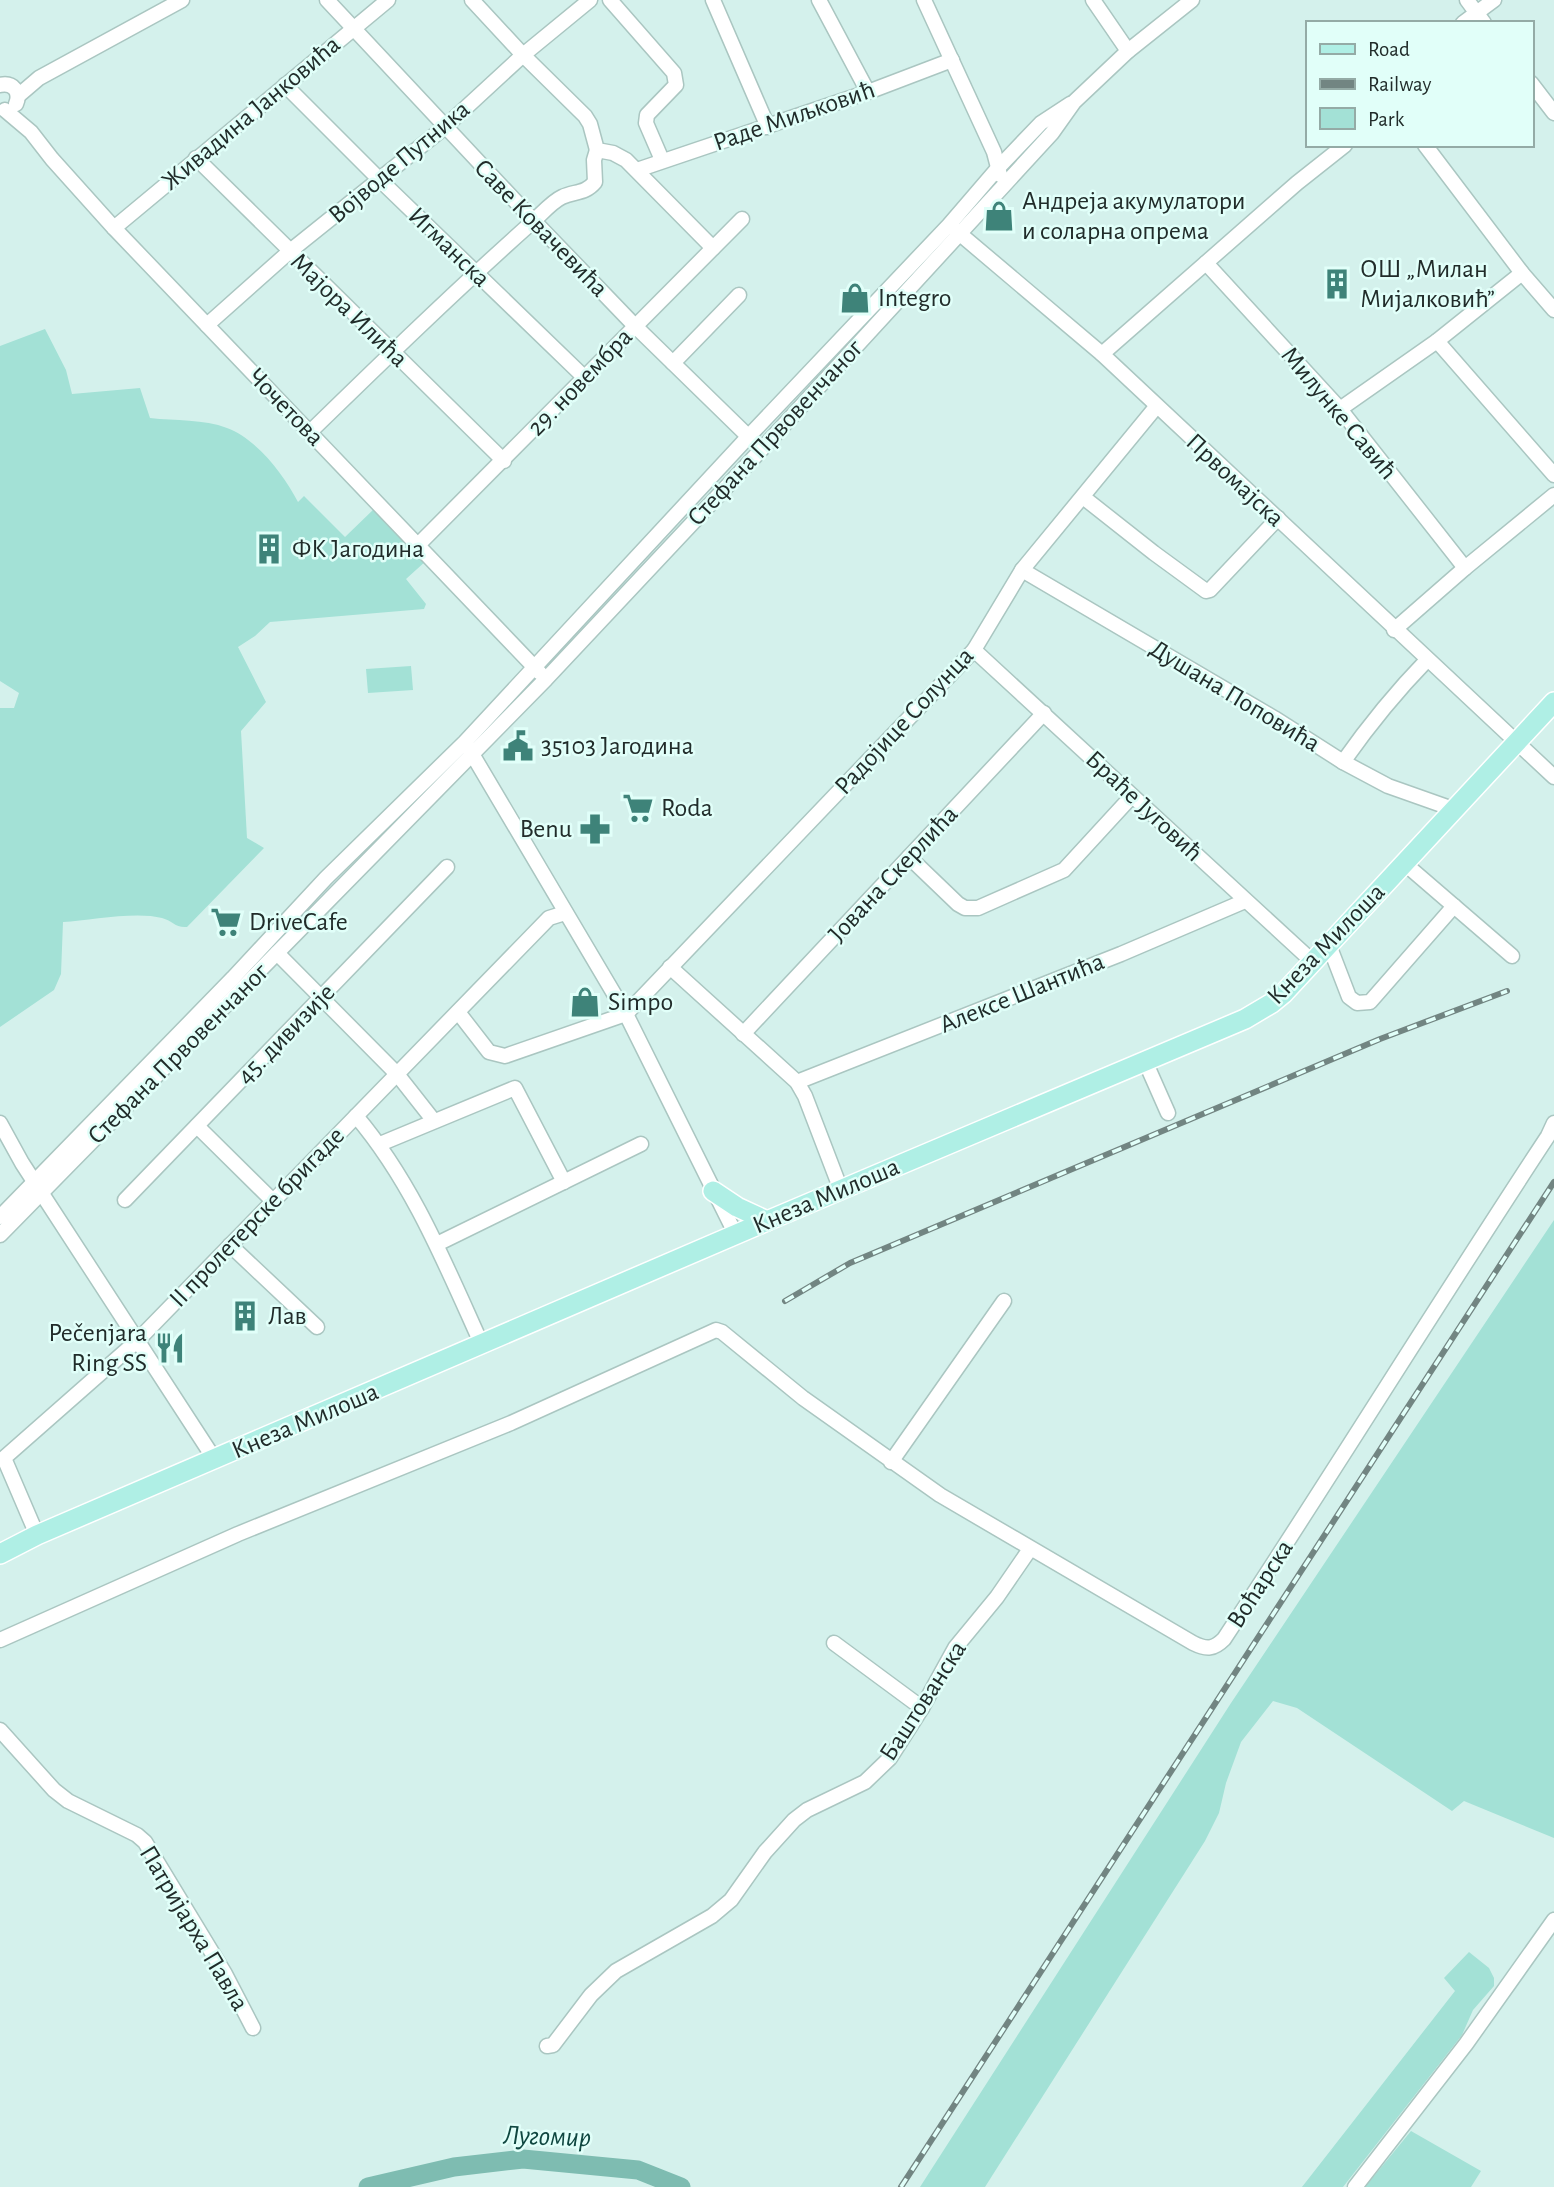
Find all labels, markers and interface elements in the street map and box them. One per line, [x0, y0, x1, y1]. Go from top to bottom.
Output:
legend [1306, 21, 1533, 147]
street label: Живадина Јанковића [157, 31, 345, 195]
text: Road [1368, 39, 1410, 60]
text: Railway [1368, 74, 1431, 95]
street label: Раде Миљковић [710, 76, 878, 156]
street label: Војводе Путника [324, 96, 475, 228]
text: Park [1368, 109, 1405, 130]
street label: Саве Ковачевића [469, 154, 613, 302]
place label: Андреја акумулатори и соларна опрема [1022, 188, 1246, 244]
shop icon: Андреја акумулатори и соларна опрема [982, 199, 1016, 233]
street label: Игманска [403, 202, 495, 292]
street label: Мајора Илића [285, 248, 413, 372]
place label: ОШ „Милан Мијалковић” [1360, 256, 1495, 312]
building icon: ОШ „Милан Мијалковић” [1320, 267, 1354, 301]
shop icon: Integro [838, 281, 872, 315]
place label: Integro [878, 285, 952, 311]
street label: 29. новембра [523, 323, 637, 441]
street label: Стефана Првовенчаног [682, 334, 868, 531]
street label: Милунке Савић [1276, 342, 1402, 484]
street label: Чочетова [243, 363, 329, 451]
street label: Првомајска [1181, 428, 1289, 532]
building icon: ФК Јагодина [252, 532, 286, 566]
place label: ФК Јагодина [292, 536, 424, 562]
street label: Душана Поповића [1145, 635, 1325, 757]
street label: Радојице Солунца [830, 642, 979, 800]
public building icon: 35103 Јагодина [501, 729, 535, 763]
place label: 35103 Јагодина [541, 733, 694, 759]
street label: Браће Југовић [1080, 746, 1208, 866]
supermarket icon: Roda [621, 791, 655, 825]
place label: Roda [661, 795, 713, 821]
street label: Јована Скерлића [823, 801, 963, 947]
pharmacy icon: Benu [578, 812, 612, 846]
place label: Benu [520, 816, 572, 842]
street label: Кнеза Милоша [1262, 878, 1390, 1009]
supermarket icon: DriveCafe [209, 905, 243, 939]
place label: DriveCafe [249, 909, 348, 935]
street label: Алексе Шантића [936, 948, 1108, 1038]
street label: Стефана Првовенчаног [83, 958, 274, 1149]
street label: 45. дивизије [232, 979, 340, 1089]
shop icon: Simpo [568, 985, 602, 1019]
place label: Simpo [608, 989, 673, 1015]
street label: II пролетерске бригаде [165, 1122, 349, 1312]
street label: Кнеза Милоша [749, 1153, 903, 1239]
building icon: Лав [228, 1299, 262, 1333]
place label: Лав [268, 1303, 307, 1329]
place label: Pečenjara Ring SS [48, 1320, 147, 1376]
restaurant icon: Pečenjara Ring SS [153, 1331, 187, 1365]
street label: Кнеза Милоша [228, 1378, 382, 1464]
street label: Воћарска [1222, 1535, 1298, 1633]
street label: Баштованска [875, 1636, 971, 1766]
street label: Патријарха Павла [135, 1841, 254, 2015]
water label: Лугомир [502, 2121, 591, 2153]

